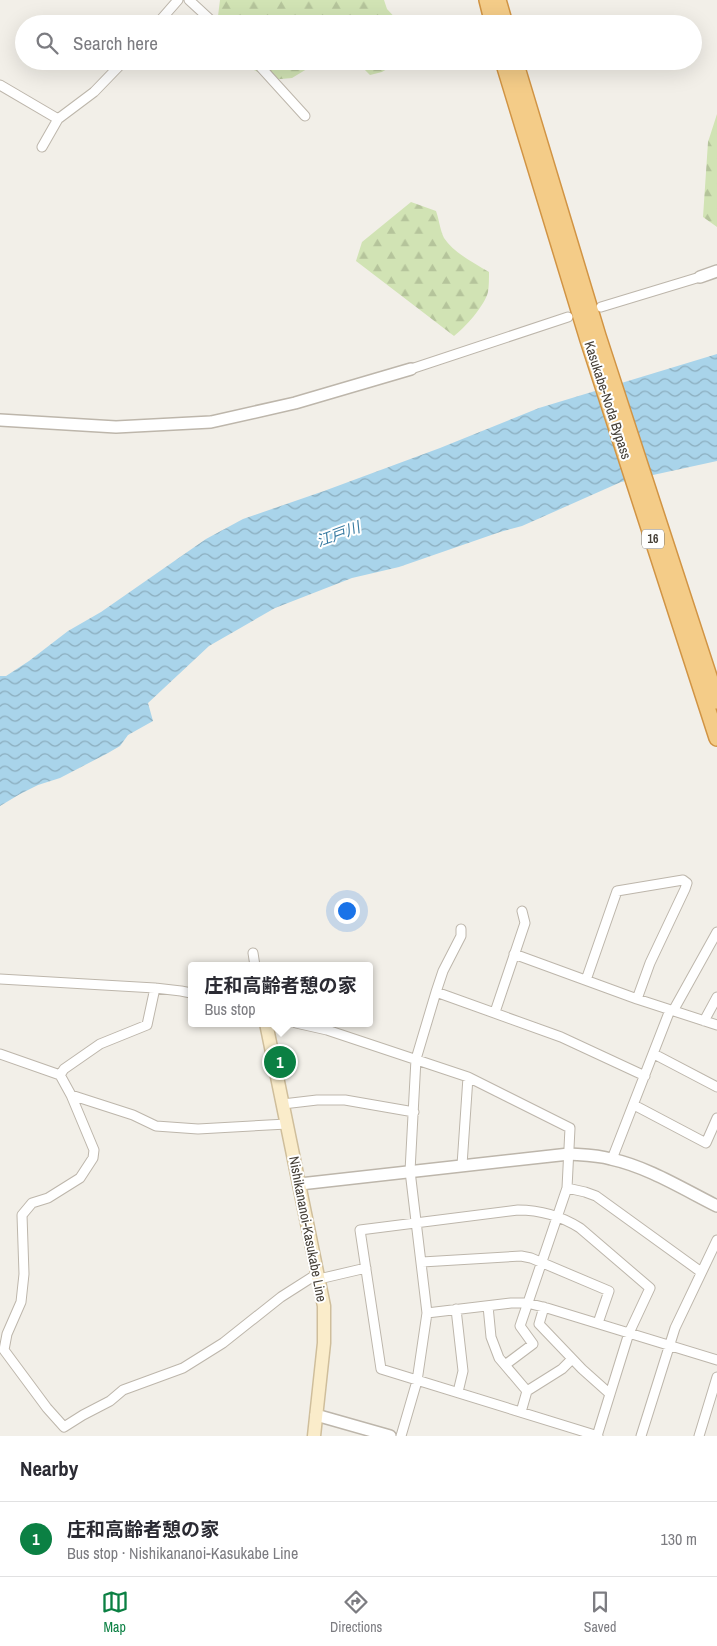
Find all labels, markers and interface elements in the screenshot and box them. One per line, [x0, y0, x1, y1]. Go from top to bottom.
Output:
search box [15, 15, 702, 70]
icon: search [33, 29, 61, 57]
text: Search here [73, 30, 158, 56]
street label: Kasukabe-Noda Bypass [580, 339, 636, 462]
water label: 江戸川 [313, 516, 365, 552]
road number: 16 [642, 530, 664, 548]
your location [334, 898, 360, 924]
popup [188, 962, 373, 1027]
text: 庄和高齢者憩の家 [204, 972, 357, 998]
text: Bus stop [204, 998, 256, 1020]
pin: 1 [264, 1043, 296, 1081]
street label: Nishikananoi-Kasukabe Line [285, 1155, 331, 1303]
text: Nearby [20, 1454, 78, 1483]
text: 庄和高齢者憩の家 [67, 1516, 219, 1542]
text: 1 [32, 1528, 40, 1550]
text: 130 m [661, 1528, 697, 1550]
text: Bus stop · Nishikananoi-Kasukabe Line [67, 1542, 298, 1564]
tab: Map [101, 1588, 129, 1636]
tab: Directions [330, 1588, 382, 1636]
tab: Saved [584, 1588, 616, 1636]

